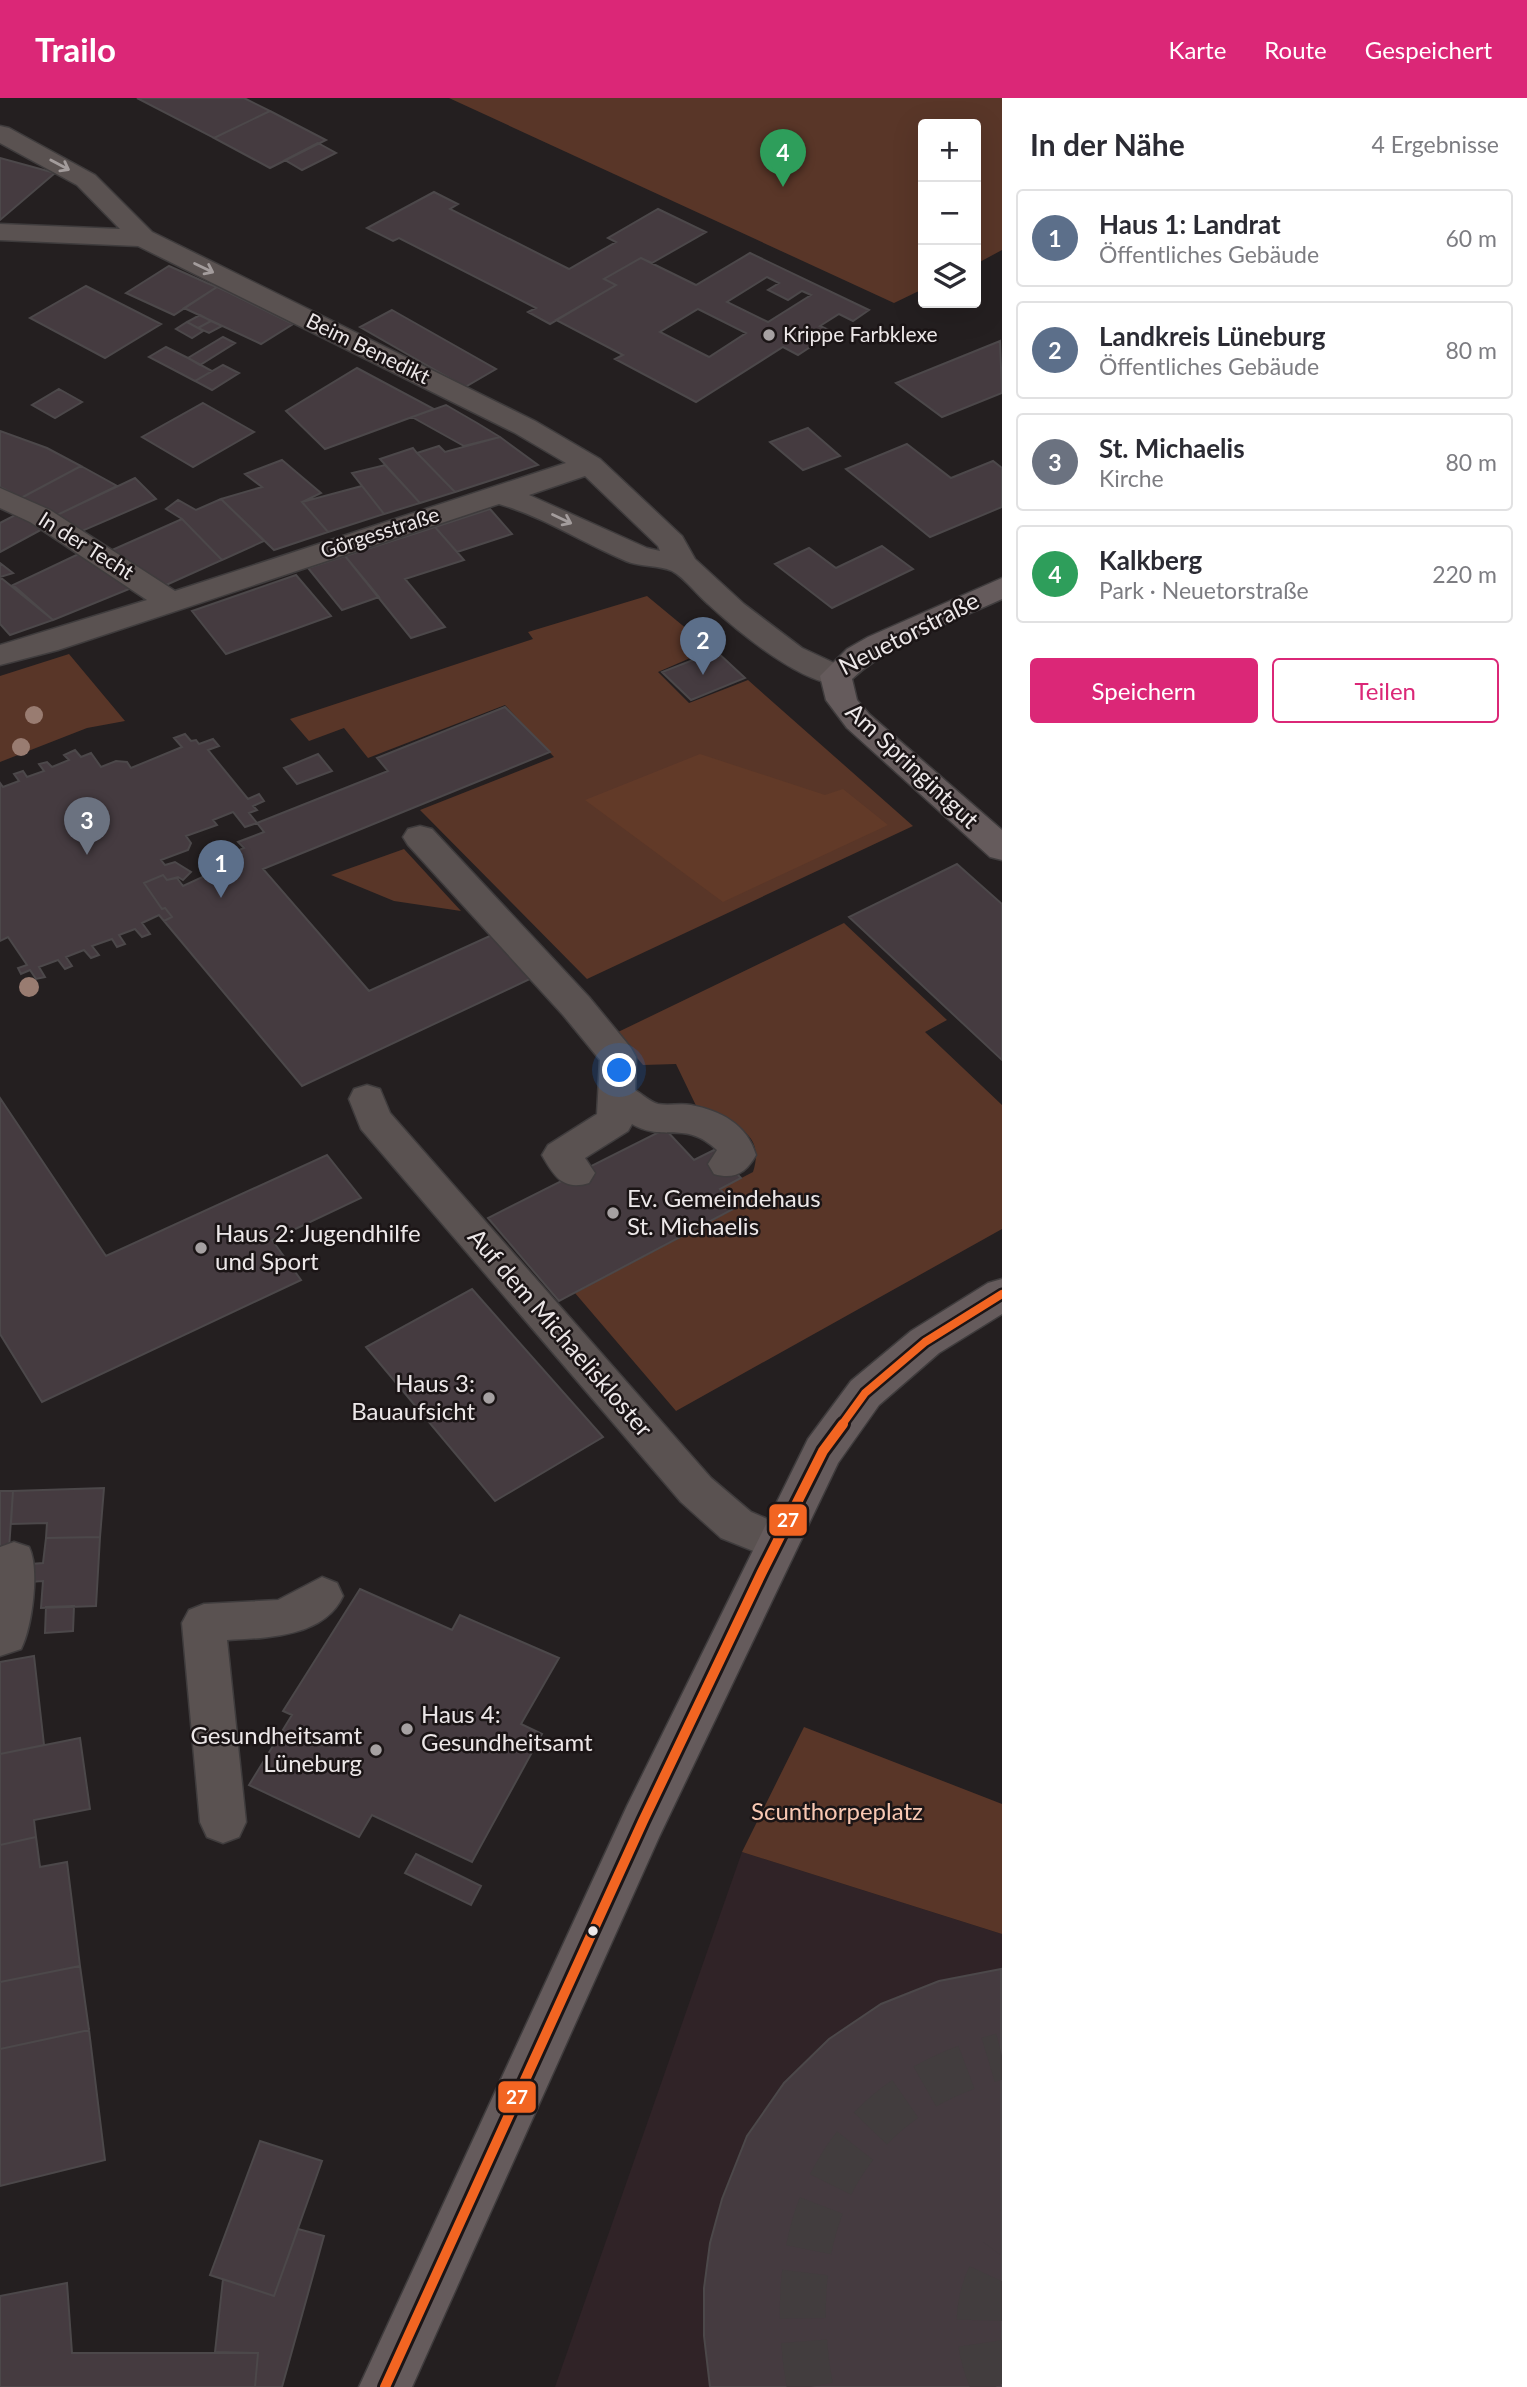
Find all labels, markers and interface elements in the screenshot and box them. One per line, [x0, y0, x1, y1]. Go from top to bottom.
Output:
text: Trailo [35, 29, 116, 69]
text: Karte [1169, 35, 1226, 64]
text: Route [1264, 35, 1327, 64]
text: Gespeichert [1365, 35, 1492, 64]
map controls [918, 119, 981, 308]
button: + [918, 119, 981, 182]
text: In der Nähe [1030, 126, 1185, 162]
pin: 4 [760, 129, 806, 187]
text: 4 Ergebnisse [1371, 130, 1499, 158]
one-way arrow [49, 159, 70, 172]
button: − [918, 182, 981, 245]
text: Haus 1: Landrat [1099, 208, 1281, 240]
text: 1 [1048, 224, 1062, 252]
text: 60 m [1446, 224, 1497, 252]
text: Öffentliches Gebäude [1099, 240, 1319, 268]
button: layers [918, 245, 981, 308]
one-way arrow [193, 262, 214, 275]
street label: Beim Benedikt [303, 307, 435, 389]
text: Landkreis Lüneburg [1099, 320, 1325, 352]
place label: Krippe Farbklexe [783, 321, 937, 346]
marker: Krippe Farbklexe [761, 327, 777, 343]
text: 2 [1048, 336, 1062, 364]
text: 80 m [1446, 336, 1497, 364]
text: Öffentliches Gebäude [1099, 352, 1319, 380]
text: St. Michaelis [1099, 432, 1245, 464]
text: 3 [1048, 448, 1062, 476]
text: 80 m [1446, 448, 1497, 476]
text: Kirche [1099, 464, 1164, 492]
street label: Görgesstraße [317, 501, 442, 563]
street label: In der Techt [35, 506, 139, 584]
one-way arrow [551, 513, 572, 526]
text: Kalkberg [1099, 544, 1202, 576]
text: 4 [1048, 560, 1062, 588]
text: 220 m [1432, 560, 1497, 588]
text: Park · Neuetorstraße [1099, 576, 1309, 604]
street label: Neuetorstraße [833, 585, 983, 680]
pin: 2 [680, 617, 726, 675]
button: Speichern [1030, 658, 1258, 723]
button: Teilen [1272, 658, 1499, 723]
street label: Am Springintgut [841, 696, 986, 834]
pin: 3 [64, 797, 110, 855]
pin: 1 [198, 840, 244, 898]
your location [602, 1053, 636, 1087]
place label: Ev. Gemeindehaus St. Michaelis [627, 1183, 821, 1240]
marker: Ev. Gemeindehaus St. Michaelis [605, 1205, 621, 1221]
place label: Haus 2: Jugendhilfe und Sport [215, 1218, 421, 1275]
street label: Auf dem Michaeliskloster [463, 1222, 660, 1442]
marker: Haus 2: Jugendhilfe und Sport [193, 1240, 209, 1256]
place label: Haus 3: Bauaufsicht [351, 1368, 475, 1425]
marker: Haus 3: Bauaufsicht [481, 1390, 497, 1406]
line badge: 27 [768, 1503, 808, 1537]
text: 27 [777, 1508, 799, 1531]
place label: Haus 4: Gesundheitsamt [421, 1699, 593, 1756]
place label: Gesundheitsamt Lüneburg [190, 1720, 362, 1777]
marker: Haus 4: Gesundheitsamt [399, 1721, 415, 1737]
marker: Gesundheitsamt Lüneburg [368, 1742, 384, 1758]
park label: Scunthorpeplatz [751, 1796, 923, 1825]
unlabelled marker [586, 1924, 600, 1938]
line badge: 27 [497, 2080, 537, 2114]
text: 27 [506, 2085, 528, 2108]

